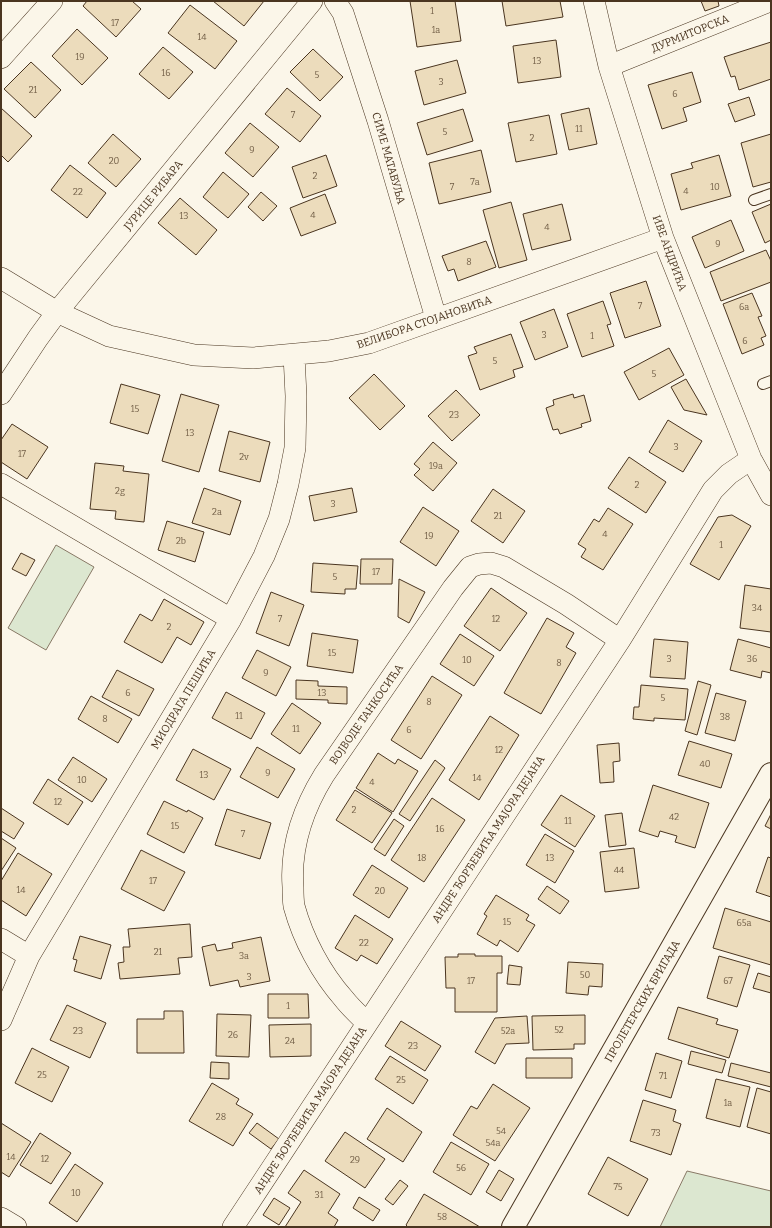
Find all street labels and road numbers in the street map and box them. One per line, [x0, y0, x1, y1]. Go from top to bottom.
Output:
street label: ДУРМИТОРСКА [650, 12, 731, 55]
street label: СИМЕ МАТАВУЉА [369, 111, 408, 206]
street label: ЈУРИЦЕ РИБАРА [121, 158, 186, 234]
street label: ИВЕ АНДРИЋА [650, 213, 689, 293]
street label: ВЕЛИБОРА СТОЈАНОВИЋА [355, 293, 493, 352]
street label: МИОДРАГА ПЕШИЋА [148, 647, 218, 752]
street label: ВОЈВОДЕ ТАНКОСИЋА [327, 661, 406, 767]
street label: АНДРЕ ЂОРЂЕВИЋА МАЈОРА ДЕЈАНА [429, 753, 548, 925]
street label: ПРОЛЕТЕРСКИХ БРИГАДА [602, 938, 683, 1065]
street label: АНДРЕ ЂОРЂЕВИЋА МАЈОРА ДЕЈАНА [251, 1024, 370, 1196]

